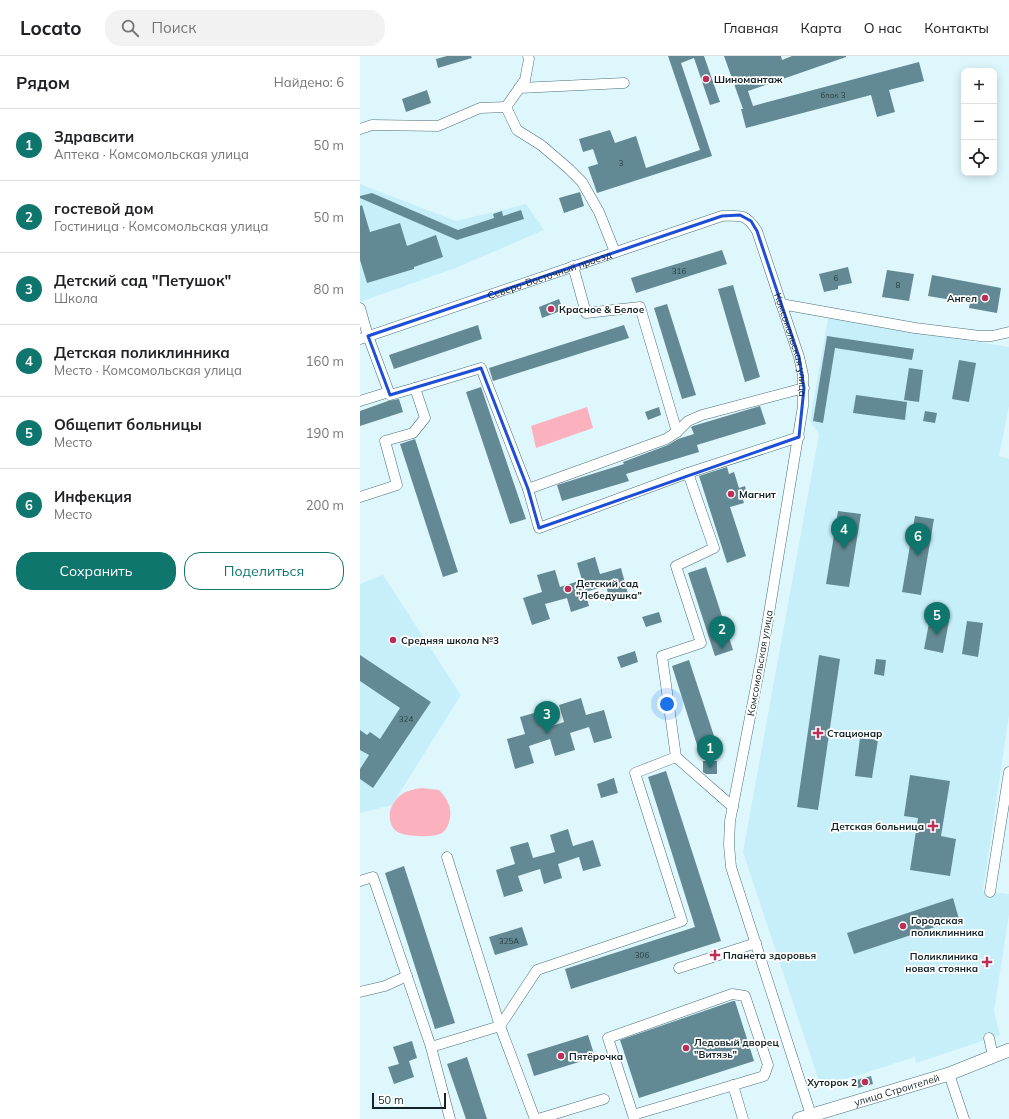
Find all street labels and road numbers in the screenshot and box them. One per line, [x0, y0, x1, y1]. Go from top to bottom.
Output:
street label: Северо-Восточный проезд [486, 248, 613, 302]
street label: Комсомольская улица [772, 291, 810, 397]
street label: Комсомольская улица [744, 609, 776, 717]
street label: улица Строителей [852, 1071, 941, 1109]

